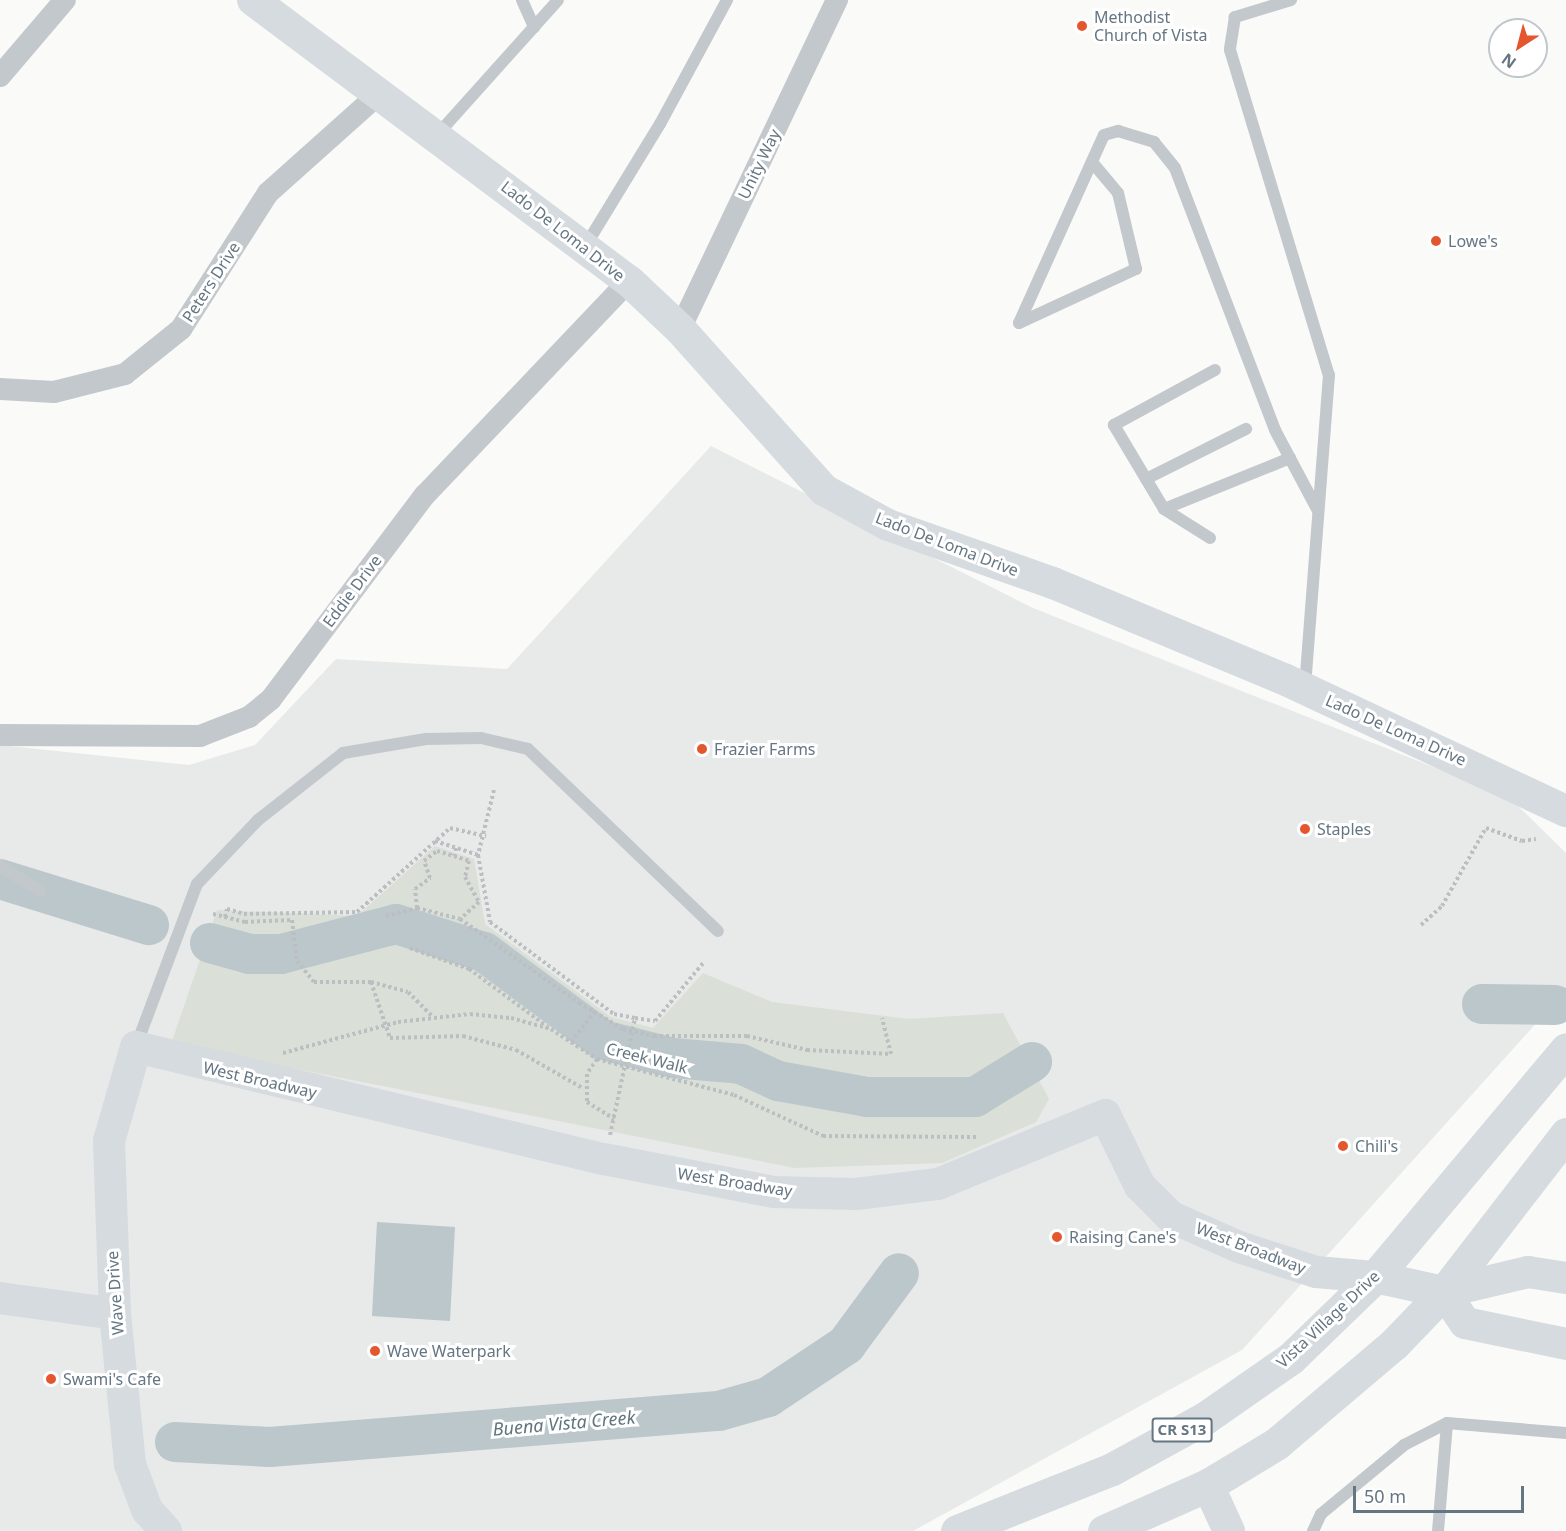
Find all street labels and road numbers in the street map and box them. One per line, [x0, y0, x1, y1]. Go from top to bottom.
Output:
street label: Unity Way [734, 126, 784, 202]
street label: Lado De Loma Drive [497, 177, 629, 285]
street label: Peters Drive [178, 238, 244, 326]
street label: Lado De Loma Drive [873, 508, 1021, 580]
street label: Eddie Drive [319, 551, 385, 631]
street label: Lado De Loma Drive [1323, 690, 1469, 770]
street label: Creek Walk [604, 1039, 690, 1077]
street label: West Broadway [201, 1058, 319, 1102]
street label: West Broadway [676, 1163, 794, 1201]
street label: West Broadway [1193, 1218, 1309, 1278]
street label: Wave Drive [102, 1250, 128, 1336]
street label: Vista Village Drive [1273, 1266, 1383, 1372]
road number: CR S13 [1150, 1418, 1214, 1442]

